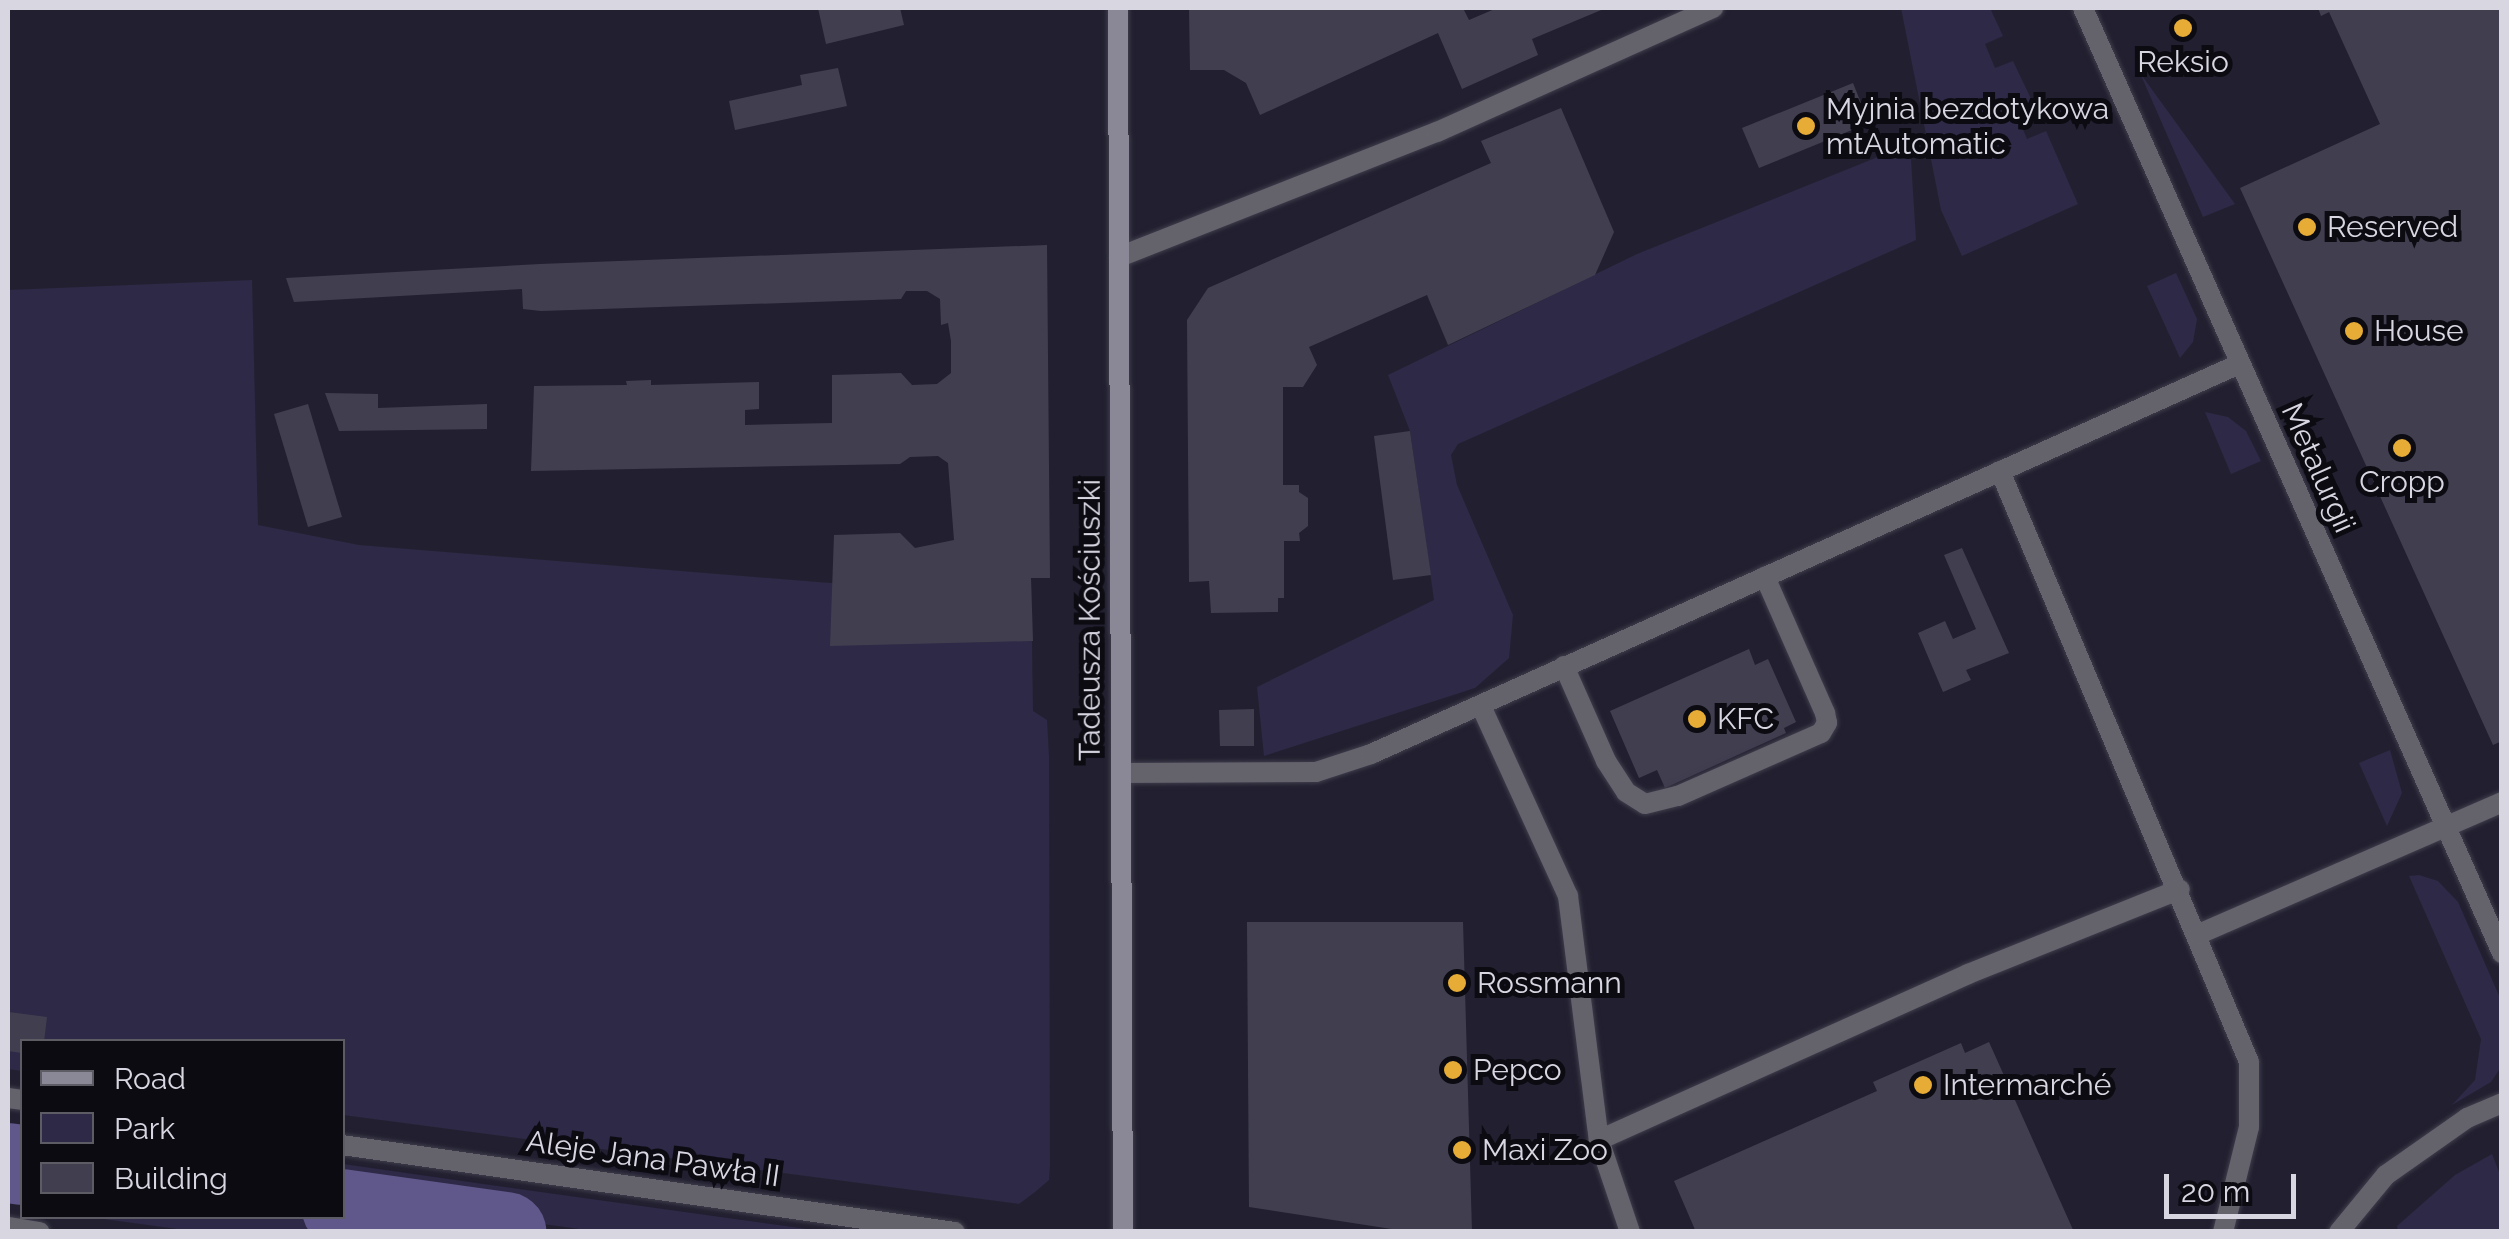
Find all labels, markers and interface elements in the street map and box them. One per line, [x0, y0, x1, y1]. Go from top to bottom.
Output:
marker: Reksio [2172, 17, 2194, 39]
place label: Reksio [2137, 44, 2229, 80]
place label: Myjnia bezdotykowa mtAutomatic [1826, 91, 2109, 162]
marker: Myjnia bezdotykowa mtAutomatic [1795, 115, 1817, 137]
place label: Reserved [2327, 209, 2458, 245]
marker: Reserved [2296, 216, 2318, 238]
place label: House [2374, 313, 2464, 349]
marker: House [2343, 320, 2365, 342]
street label: Metalurgii [2274, 398, 2362, 538]
marker: Cropp [2391, 437, 2413, 459]
place label: Cropp [2359, 464, 2445, 500]
street label: Tadeusza Kościuszki [1072, 479, 1108, 761]
place label: KFC [1717, 701, 1774, 737]
marker: KFC [1686, 708, 1708, 730]
place label: Rossmann [1477, 965, 1622, 1001]
marker: Rossmann [1446, 972, 1468, 994]
legend [20, 1039, 345, 1219]
place label: Pepco [1473, 1052, 1562, 1088]
marker: Pepco [1442, 1059, 1464, 1081]
text: Road [114, 1061, 186, 1096]
place label: Intermarché [1943, 1067, 2111, 1103]
marker: Intermarché [1912, 1074, 1934, 1096]
text: Park [114, 1111, 175, 1146]
street label: Aleje Jana Pawła II [524, 1123, 782, 1195]
place label: Maxi Zoo [1482, 1132, 1608, 1168]
marker: Maxi Zoo [1451, 1139, 1473, 1161]
scale bar [2169, 1154, 2302, 1216]
text: Building [114, 1161, 228, 1196]
text: 20 m [2181, 1174, 2250, 1209]

